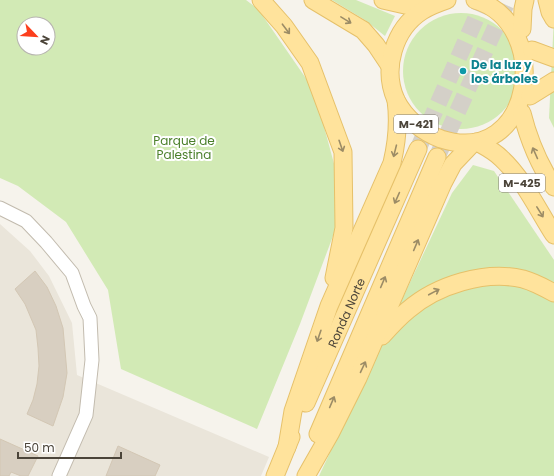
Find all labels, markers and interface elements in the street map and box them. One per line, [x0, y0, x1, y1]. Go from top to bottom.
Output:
north arrow [16, 16, 56, 56]
one-way arrow [340, 17, 352, 25]
one-way arrow [282, 24, 290, 35]
text: N [36, 33, 54, 47]
place label: De la luz y los árboles [471, 56, 538, 87]
marker: De la luz y los árboles [458, 66, 468, 76]
road number: M-421 [394, 115, 438, 133]
park label: Parque de Palestina [153, 132, 215, 163]
one-way arrow [338, 140, 345, 153]
one-way arrow [390, 144, 398, 157]
one-way arrow [531, 147, 538, 159]
road number: M-425 [499, 174, 545, 192]
one-way arrow [393, 191, 400, 203]
one-way arrow [536, 206, 544, 218]
one-way arrow [413, 239, 421, 251]
street label: Ronda Norte [323, 275, 369, 350]
one-way arrow [380, 277, 388, 289]
one-way arrow [428, 288, 440, 296]
one-way arrow [314, 329, 322, 341]
one-way arrow [360, 362, 367, 374]
one-way arrow [329, 396, 336, 408]
scale bar [18, 434, 121, 460]
text: 50 m [24, 439, 55, 456]

